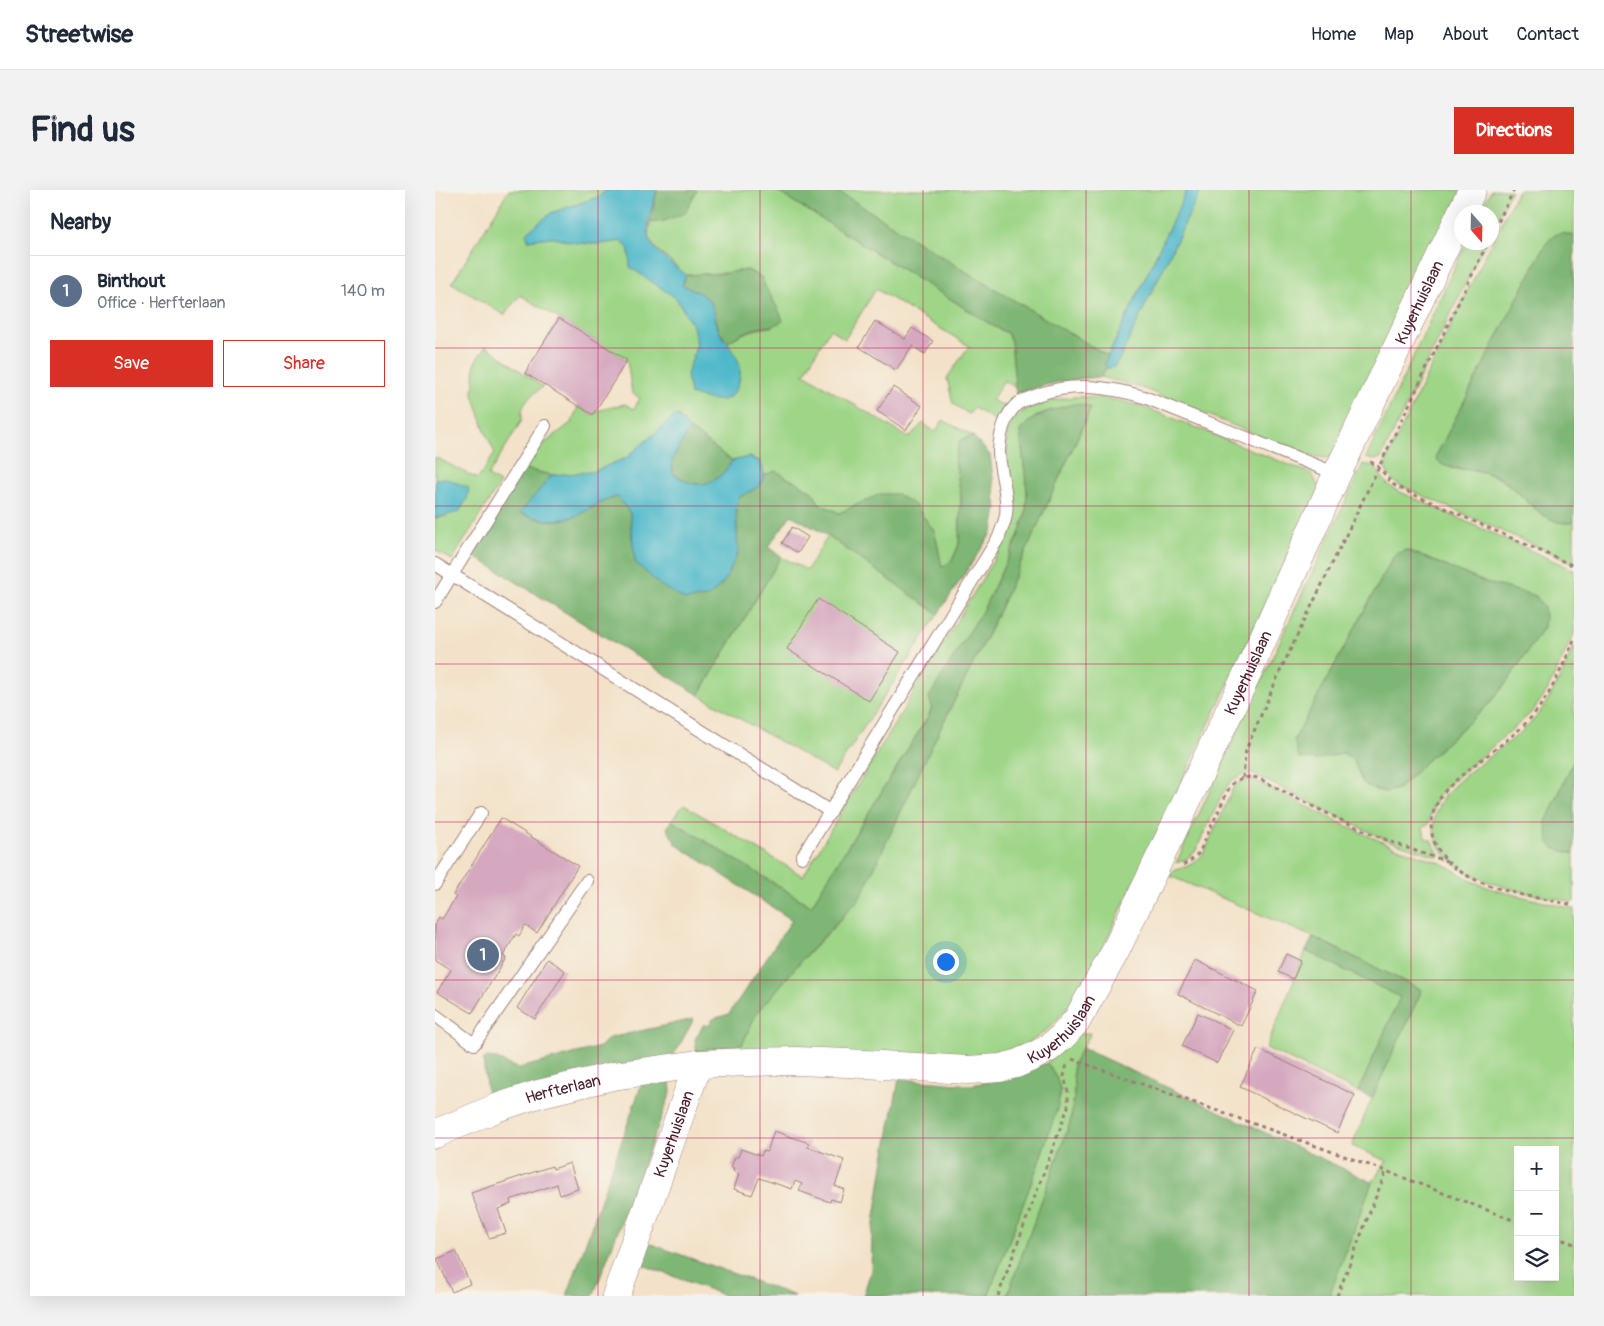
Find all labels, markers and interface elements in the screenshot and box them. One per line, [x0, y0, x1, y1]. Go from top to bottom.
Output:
text: Streetwise [25, 20, 133, 49]
text: Home [1311, 23, 1356, 46]
text: Map [1384, 23, 1414, 46]
text: About [1442, 23, 1488, 46]
text: Contact [1516, 23, 1579, 46]
button: Directions [1454, 107, 1574, 154]
text: Find us [30, 108, 135, 152]
north arrow [1454, 205, 1499, 250]
text: Nearby [50, 209, 111, 236]
street label: Kuyerhuislaan [1391, 257, 1448, 348]
text: Binthout [97, 269, 166, 293]
text: 1 [63, 281, 69, 301]
text: 140 m [341, 281, 385, 301]
text: Office · Herfterlaan [97, 293, 226, 313]
button: Save [50, 340, 213, 387]
button: Share [223, 340, 385, 387]
street label: Kuyerhuislaan [1220, 627, 1276, 718]
pin: 1 [467, 936, 499, 974]
your location [933, 949, 959, 975]
street label: Kuyerhuislaan [1024, 991, 1100, 1069]
street label: Herfterlaan [523, 1070, 603, 1109]
street label: Kuyerhuislaan [650, 1088, 699, 1180]
map controls [1514, 1146, 1559, 1281]
button: + [1514, 1146, 1559, 1191]
button: − [1514, 1191, 1559, 1236]
button: layers [1514, 1236, 1559, 1281]

